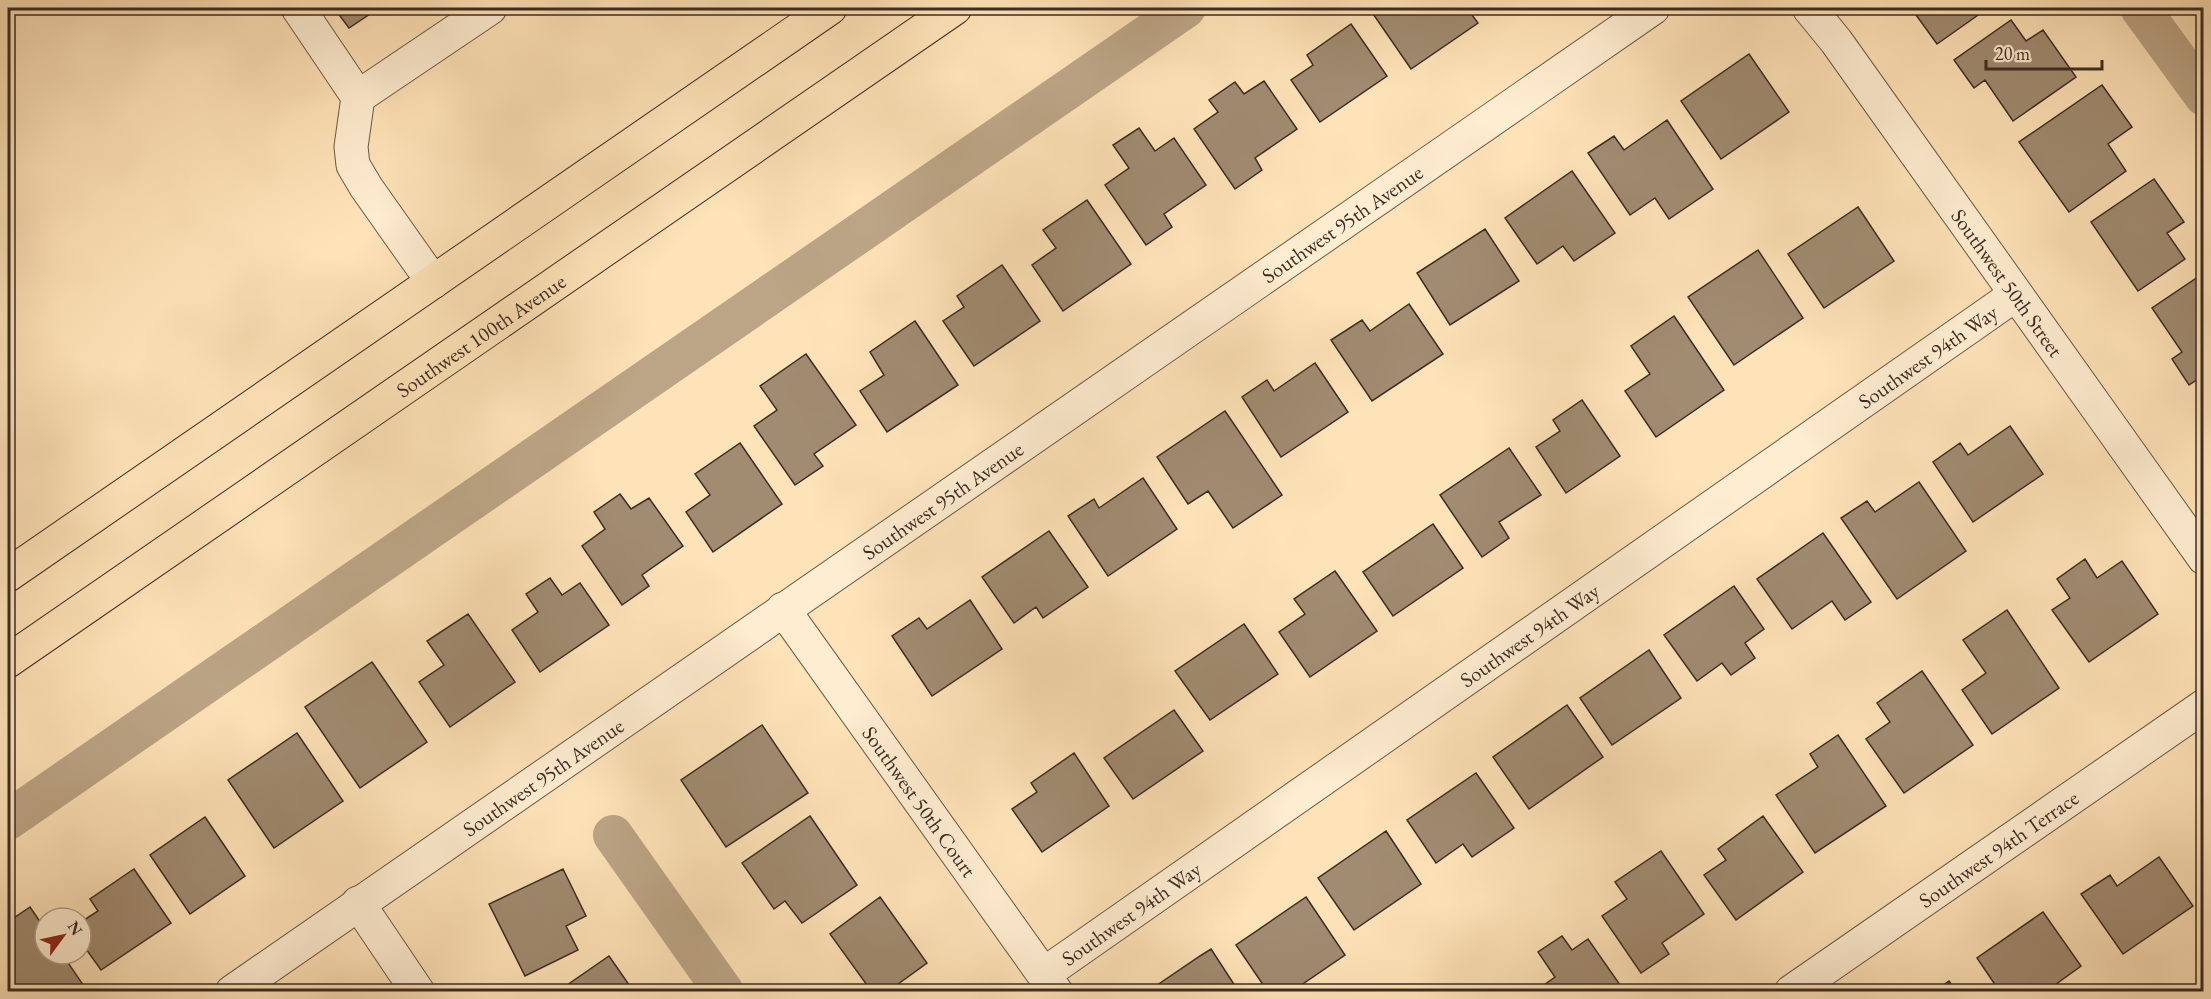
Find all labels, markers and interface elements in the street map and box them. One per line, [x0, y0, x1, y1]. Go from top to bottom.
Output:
scale bar [1986, 33, 2102, 71]
text: 20 m [1995, 42, 2030, 65]
street label: Southwest 95th Avenue [1256, 158, 1428, 289]
street label: Southwest 50th Street [1946, 203, 2070, 362]
street label: Southwest 100th Avenue [391, 267, 571, 403]
street label: Southwest 94th Way [1852, 298, 2003, 414]
street label: Southwest 95th Avenue [857, 435, 1028, 565]
street label: Southwest 94th Way [1454, 576, 1605, 693]
street label: Southwest 95th Avenue [457, 712, 629, 842]
street label: Southwest 50th Court [857, 720, 983, 882]
street label: Southwest 94th Terrace [1913, 784, 2083, 913]
street label: Southwest 94th Way [1056, 855, 1207, 971]
north arrow [33, 906, 93, 966]
text: N [63, 917, 88, 939]

